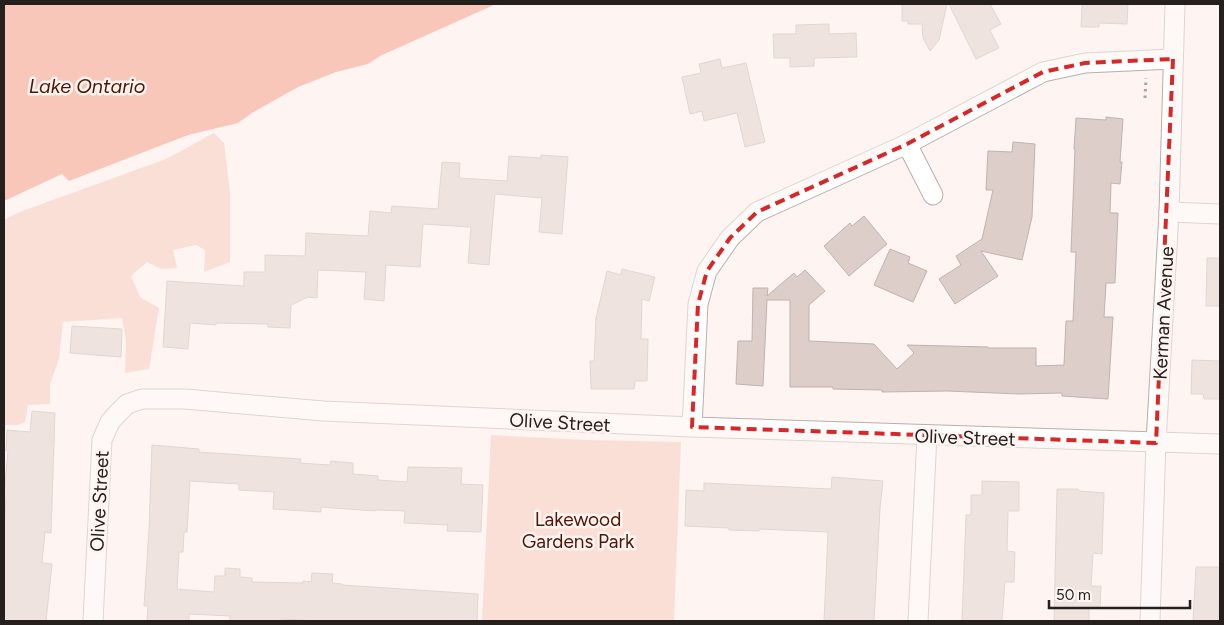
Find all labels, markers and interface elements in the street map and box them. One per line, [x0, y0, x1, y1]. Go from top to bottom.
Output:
water label: Lake Ontario [29, 74, 146, 98]
street label: Kerman Avenue [1149, 246, 1178, 380]
street label: Olive Street [509, 408, 611, 437]
street label: Olive Street [914, 424, 1016, 451]
street label: Olive Street [85, 450, 114, 552]
park label: Lakewood Gardens Park [522, 508, 635, 553]
scale bar [1049, 578, 1190, 610]
text: 50 m [1056, 586, 1091, 604]

